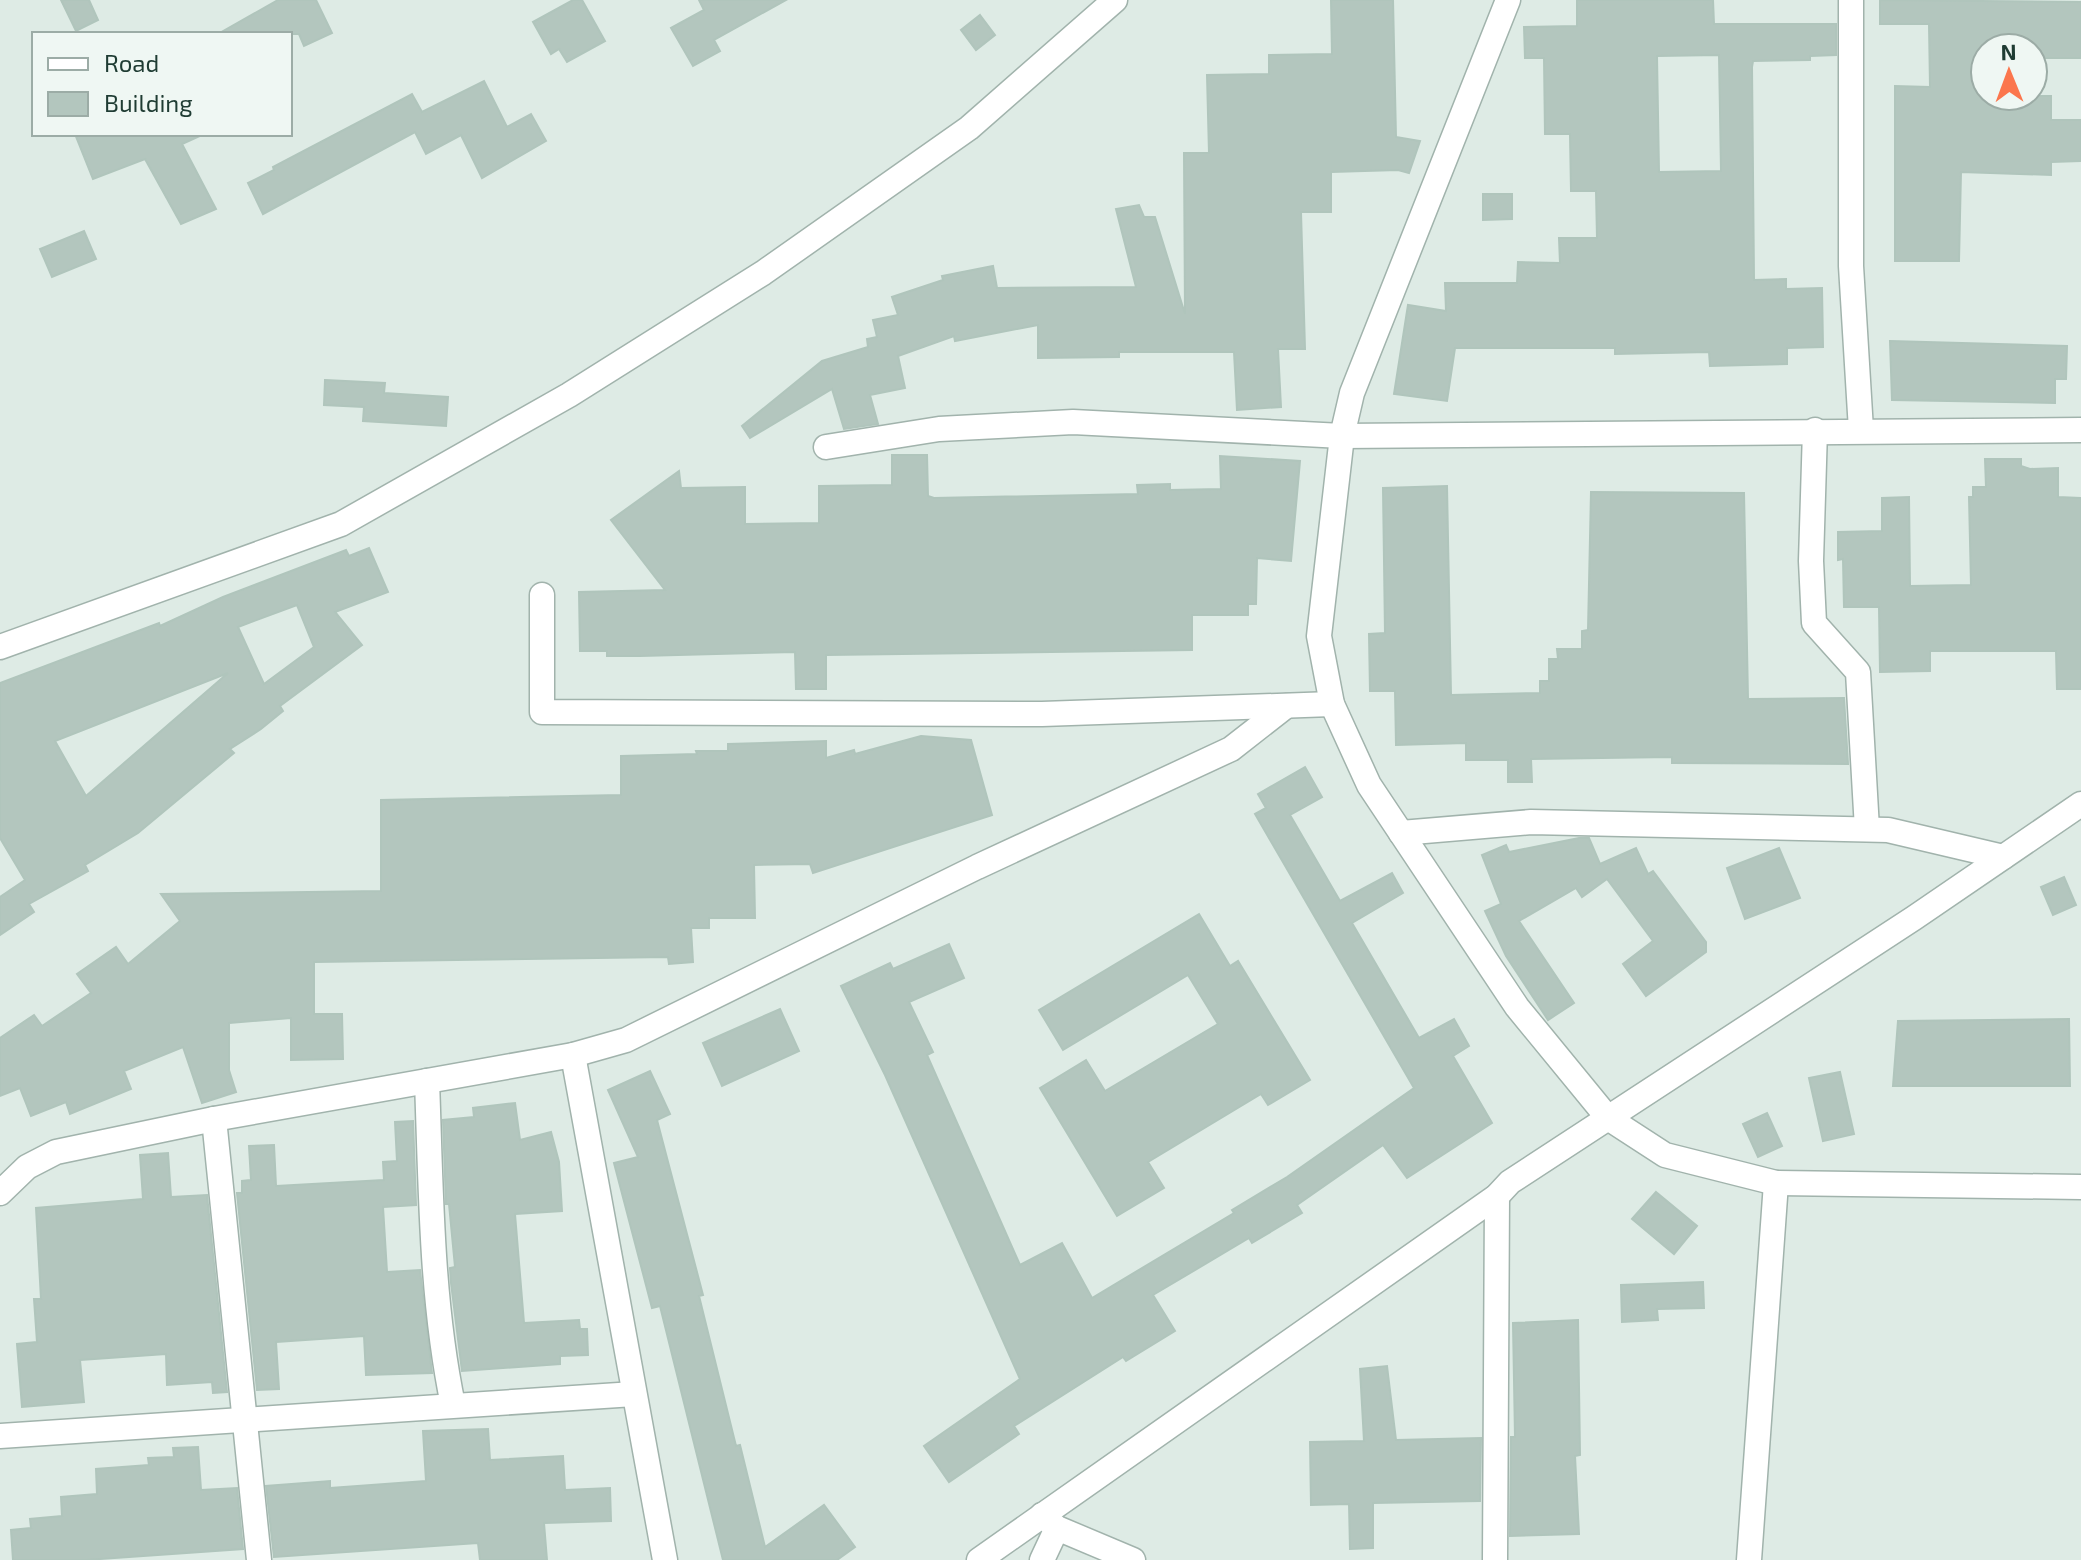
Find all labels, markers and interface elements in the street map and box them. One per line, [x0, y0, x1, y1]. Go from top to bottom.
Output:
legend [32, 32, 292, 136]
north arrow [1969, 32, 2049, 112]
text: N [2000, 38, 2017, 64]
text: Road [104, 48, 159, 77]
text: Building [104, 88, 193, 117]

